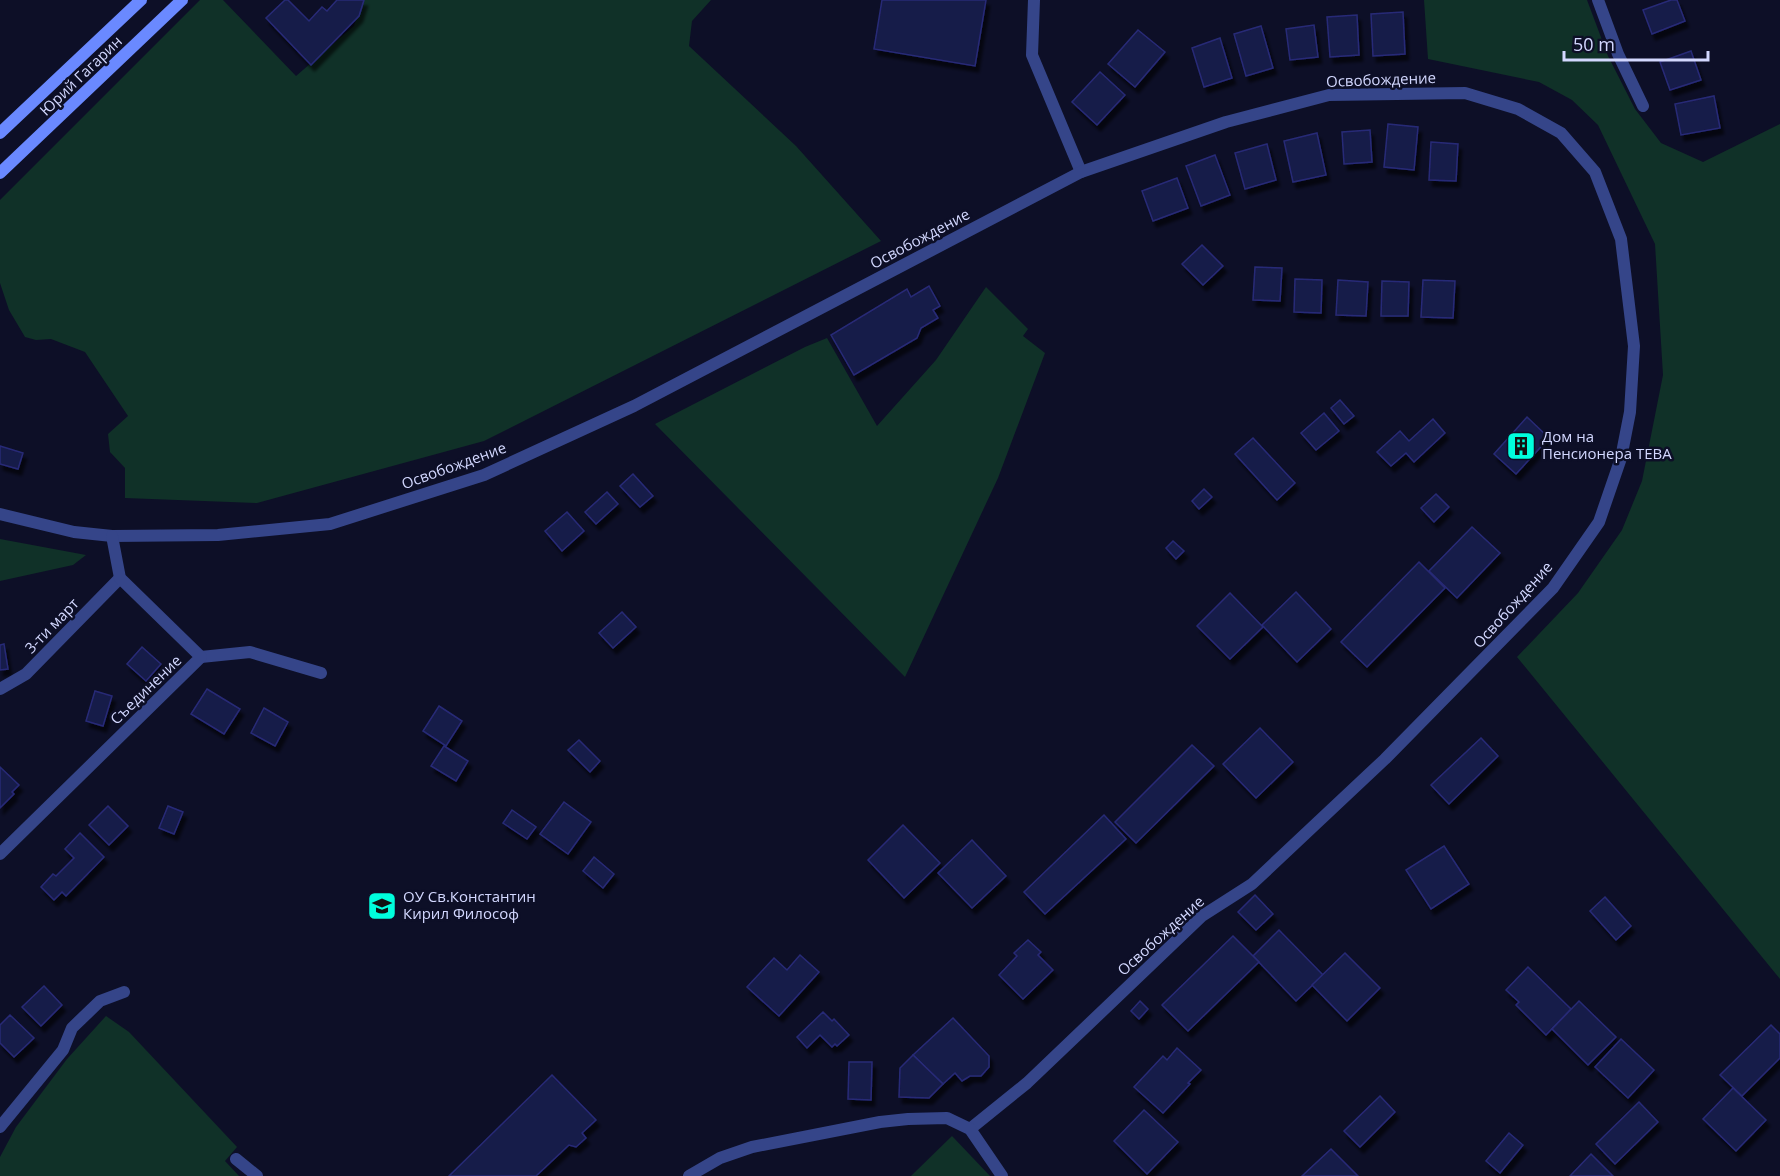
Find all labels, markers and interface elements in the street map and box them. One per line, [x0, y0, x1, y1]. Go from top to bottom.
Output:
scale bar [1564, 24, 1708, 62]
street label: Юрий Гагарин [35, 31, 126, 120]
text: 50 m [1573, 32, 1615, 56]
street label: Освобождение [1326, 67, 1436, 91]
street label: Освобождение [866, 203, 973, 273]
place label: Дом на Пенсионера ТЕВА [1542, 426, 1672, 463]
building icon: Дом на Пенсионера ТЕВА [1505, 430, 1537, 462]
street label: Освобождение [399, 437, 509, 493]
street label: Освобождение [1468, 557, 1556, 652]
street label: 3-ти март [20, 593, 83, 657]
street label: Съединение [105, 650, 185, 728]
place label: ОУ Св.Константин Кирил Философ [403, 886, 536, 923]
school or university icon: ОУ Св.Константин Кирил Философ [366, 890, 398, 922]
street label: Освобождение [1113, 891, 1208, 979]

